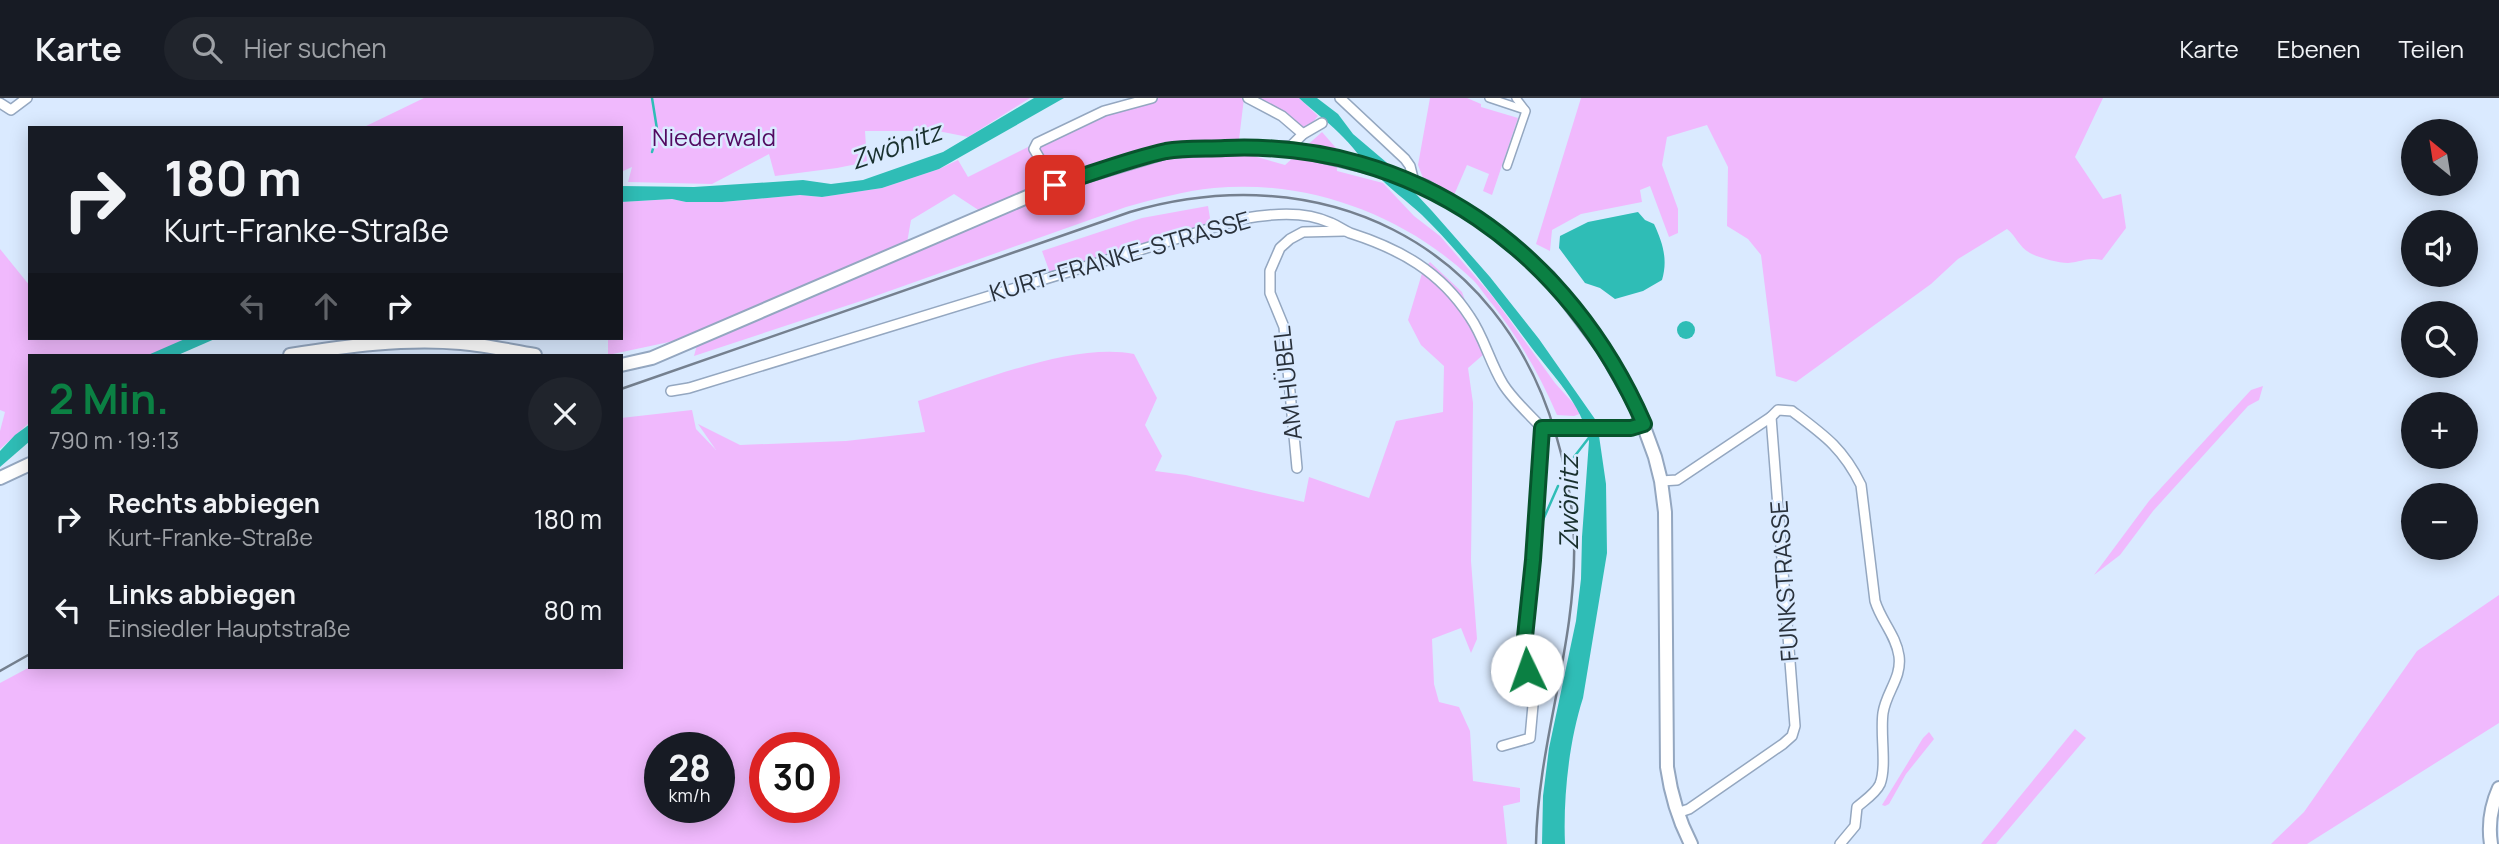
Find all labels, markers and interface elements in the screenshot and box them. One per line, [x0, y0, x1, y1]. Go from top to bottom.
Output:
search box [164, 17, 654, 80]
text: Karte [35, 26, 122, 71]
icon: search [188, 29, 226, 67]
text: Hier suchen [244, 30, 387, 66]
text: Karte [2179, 32, 2239, 65]
text: Ebenen [2277, 32, 2360, 65]
text: Teilen [2398, 32, 2464, 65]
water label: Zwönitz [845, 112, 949, 178]
north arrow [2401, 119, 2478, 196]
map controls [2401, 119, 2478, 560]
park label: Niederwald [652, 120, 776, 153]
text: 180 m [164, 144, 302, 211]
icon: right [49, 154, 140, 245]
pin [1025, 155, 1085, 215]
icon: arrive [1036, 166, 1074, 204]
street label: KURT-FRANKE-STRASSE [985, 202, 1254, 309]
text: Kurt-Franke-Straße [164, 208, 449, 252]
button: sound [2401, 210, 2478, 287]
icon: left [234, 287, 272, 325]
icon: ahead [307, 287, 345, 325]
icon: right [380, 287, 418, 325]
button: search [2401, 301, 2478, 378]
street label: AM HÜBEL [1264, 325, 1309, 442]
text: 2 Min. [49, 369, 169, 427]
button: close [528, 377, 602, 451]
button: + [2401, 392, 2478, 469]
text: 790 m · 19:13 [49, 424, 179, 456]
water label: Zwönitz [1550, 452, 1586, 550]
button: − [2401, 483, 2478, 560]
text: Rechts abbiegen [108, 485, 320, 521]
street label: FUNKSTRASSE [1761, 499, 1806, 663]
icon: right [49, 500, 87, 538]
text: 180 m [534, 501, 602, 537]
text: Kurt-Franke-Straße [108, 521, 313, 553]
text: Links abbiegen [108, 576, 296, 612]
icon: left [49, 591, 87, 629]
text: 80 m [544, 592, 602, 628]
text: Einsiedler Hauptstraße [108, 612, 350, 644]
position arrow [1490, 633, 1564, 707]
speed limit sign: 30 [749, 732, 840, 823]
text: 28 [668, 744, 711, 792]
text: km/h [669, 783, 710, 807]

